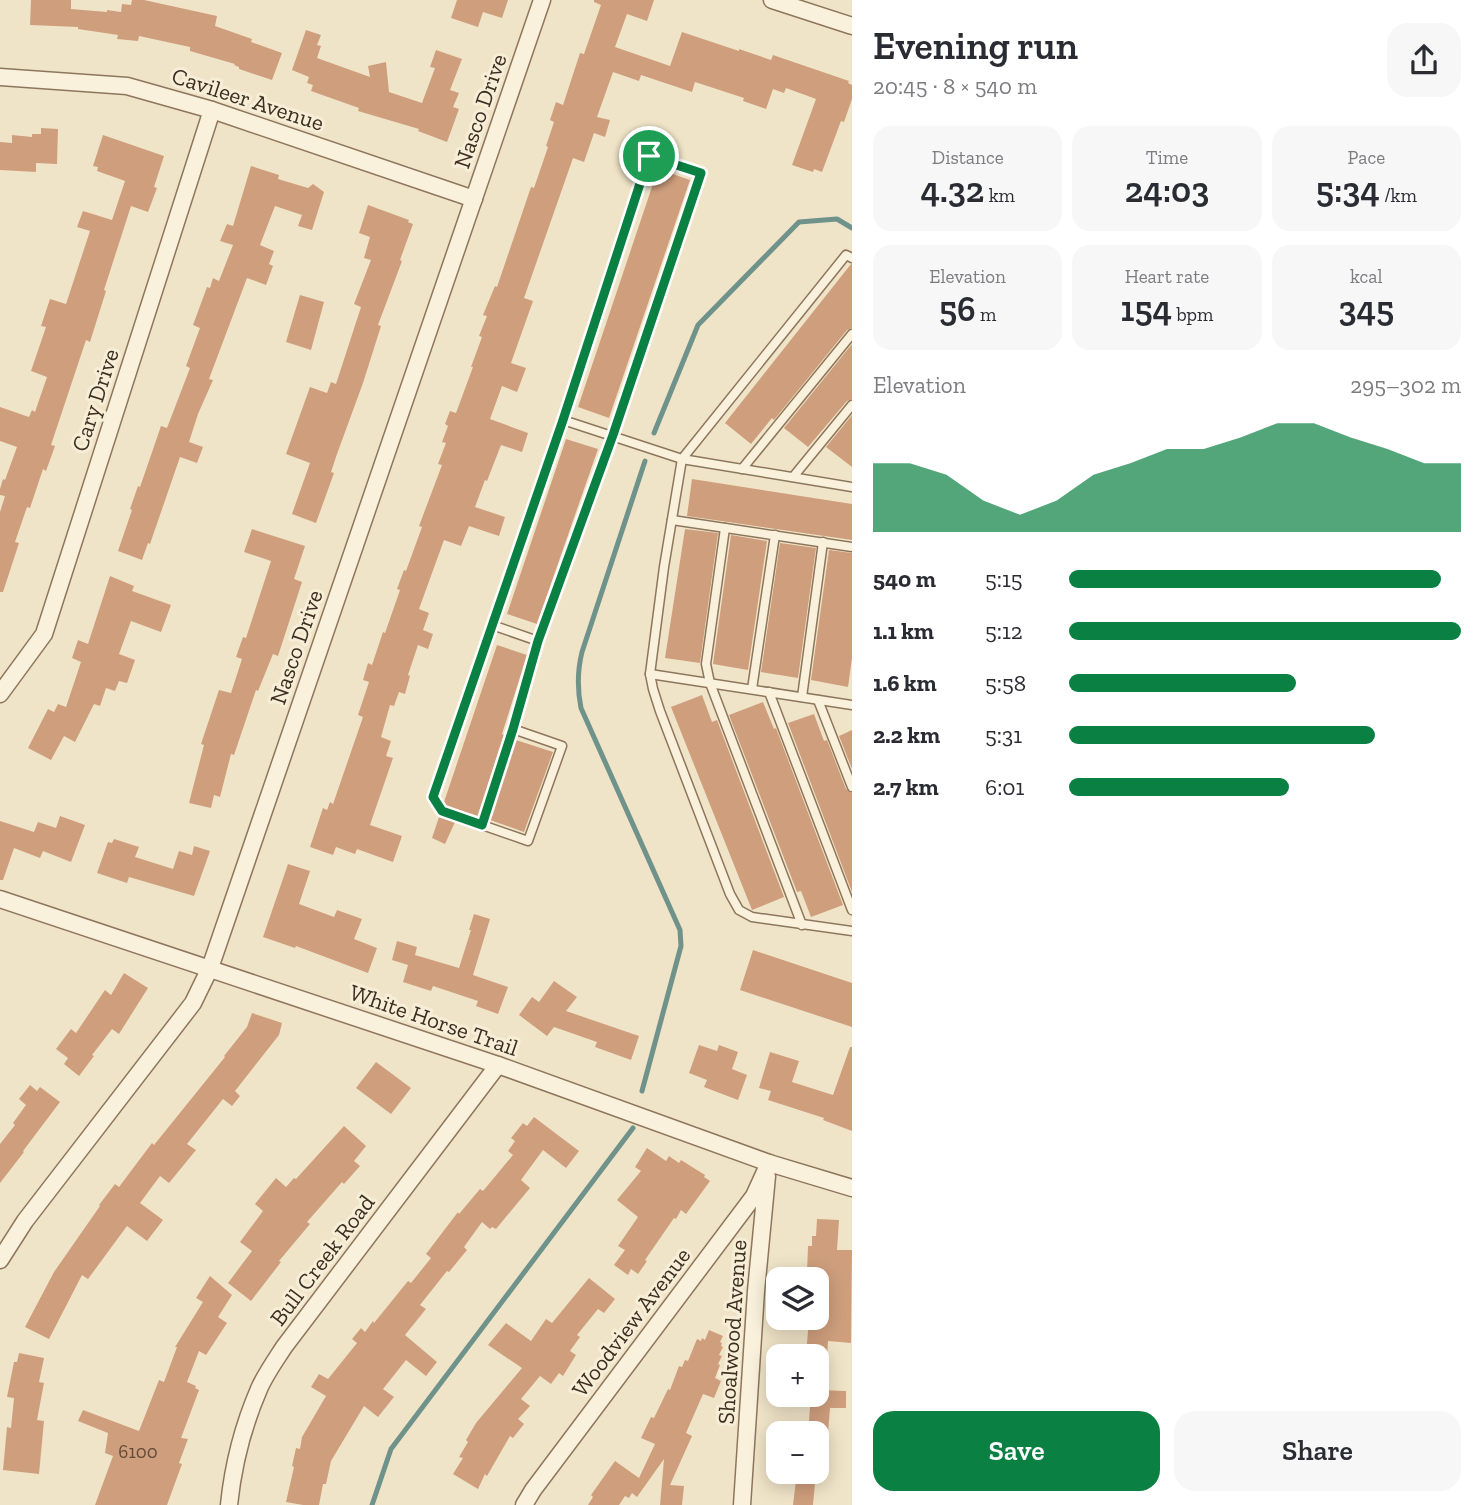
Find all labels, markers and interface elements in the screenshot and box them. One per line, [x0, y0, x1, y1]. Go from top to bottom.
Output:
text: Evening run [873, 23, 1078, 69]
button: share [1387, 23, 1461, 97]
street label: Nasco Drive [447, 50, 513, 172]
street label: Cavileer Avenue [169, 61, 327, 137]
text: 20:45 · 8 × 540 m [873, 72, 1037, 100]
pin [619, 126, 679, 186]
icon: arrive [630, 137, 668, 175]
text: Distance [932, 146, 1004, 169]
text: Time [1146, 146, 1188, 169]
text: Pace [1347, 146, 1385, 169]
text: 4.32 [920, 169, 984, 211]
text: 24:03 [1125, 169, 1209, 211]
text: 5:34 [1316, 169, 1380, 211]
text: km [984, 184, 1015, 207]
text: /km [1380, 184, 1417, 207]
text: Elevation [929, 265, 1006, 288]
text: Heart rate [1125, 265, 1209, 288]
text: kcal [1350, 265, 1383, 288]
text: 56 [939, 288, 976, 330]
text: 154 [1121, 288, 1172, 330]
text: 345 [1338, 288, 1394, 330]
text: m [976, 303, 996, 326]
text: bpm [1172, 303, 1213, 326]
street label: Cary Drive [65, 345, 125, 455]
text: Elevation [873, 371, 966, 399]
text: 295–302 m [1350, 371, 1461, 399]
text: 540 m [873, 565, 936, 593]
text: 5:15 [985, 565, 1023, 593]
street label: Nasco Drive [263, 586, 329, 708]
text: 1.1 km [873, 617, 934, 645]
text: 5:12 [985, 617, 1023, 645]
text: 1.6 km [873, 669, 937, 697]
text: 5:58 [985, 669, 1026, 697]
text: 2.2 km [873, 721, 940, 749]
text: 5:31 [985, 721, 1022, 749]
text: 2.7 km [873, 773, 939, 801]
text: 6:01 [985, 773, 1024, 801]
street label: White Horse Trail [346, 978, 522, 1062]
street label: Bull Creek Road [264, 1189, 381, 1331]
street label: Shoalwood Avenue [712, 1239, 752, 1425]
street label: Woodview Avenue [566, 1242, 696, 1402]
map controls [766, 1267, 829, 1484]
button: layers [766, 1267, 829, 1330]
button: + [766, 1344, 829, 1407]
button: Save [873, 1411, 1160, 1491]
button: Share [1174, 1411, 1461, 1491]
button: − [766, 1421, 829, 1484]
house number: 6100 [118, 1440, 158, 1463]

